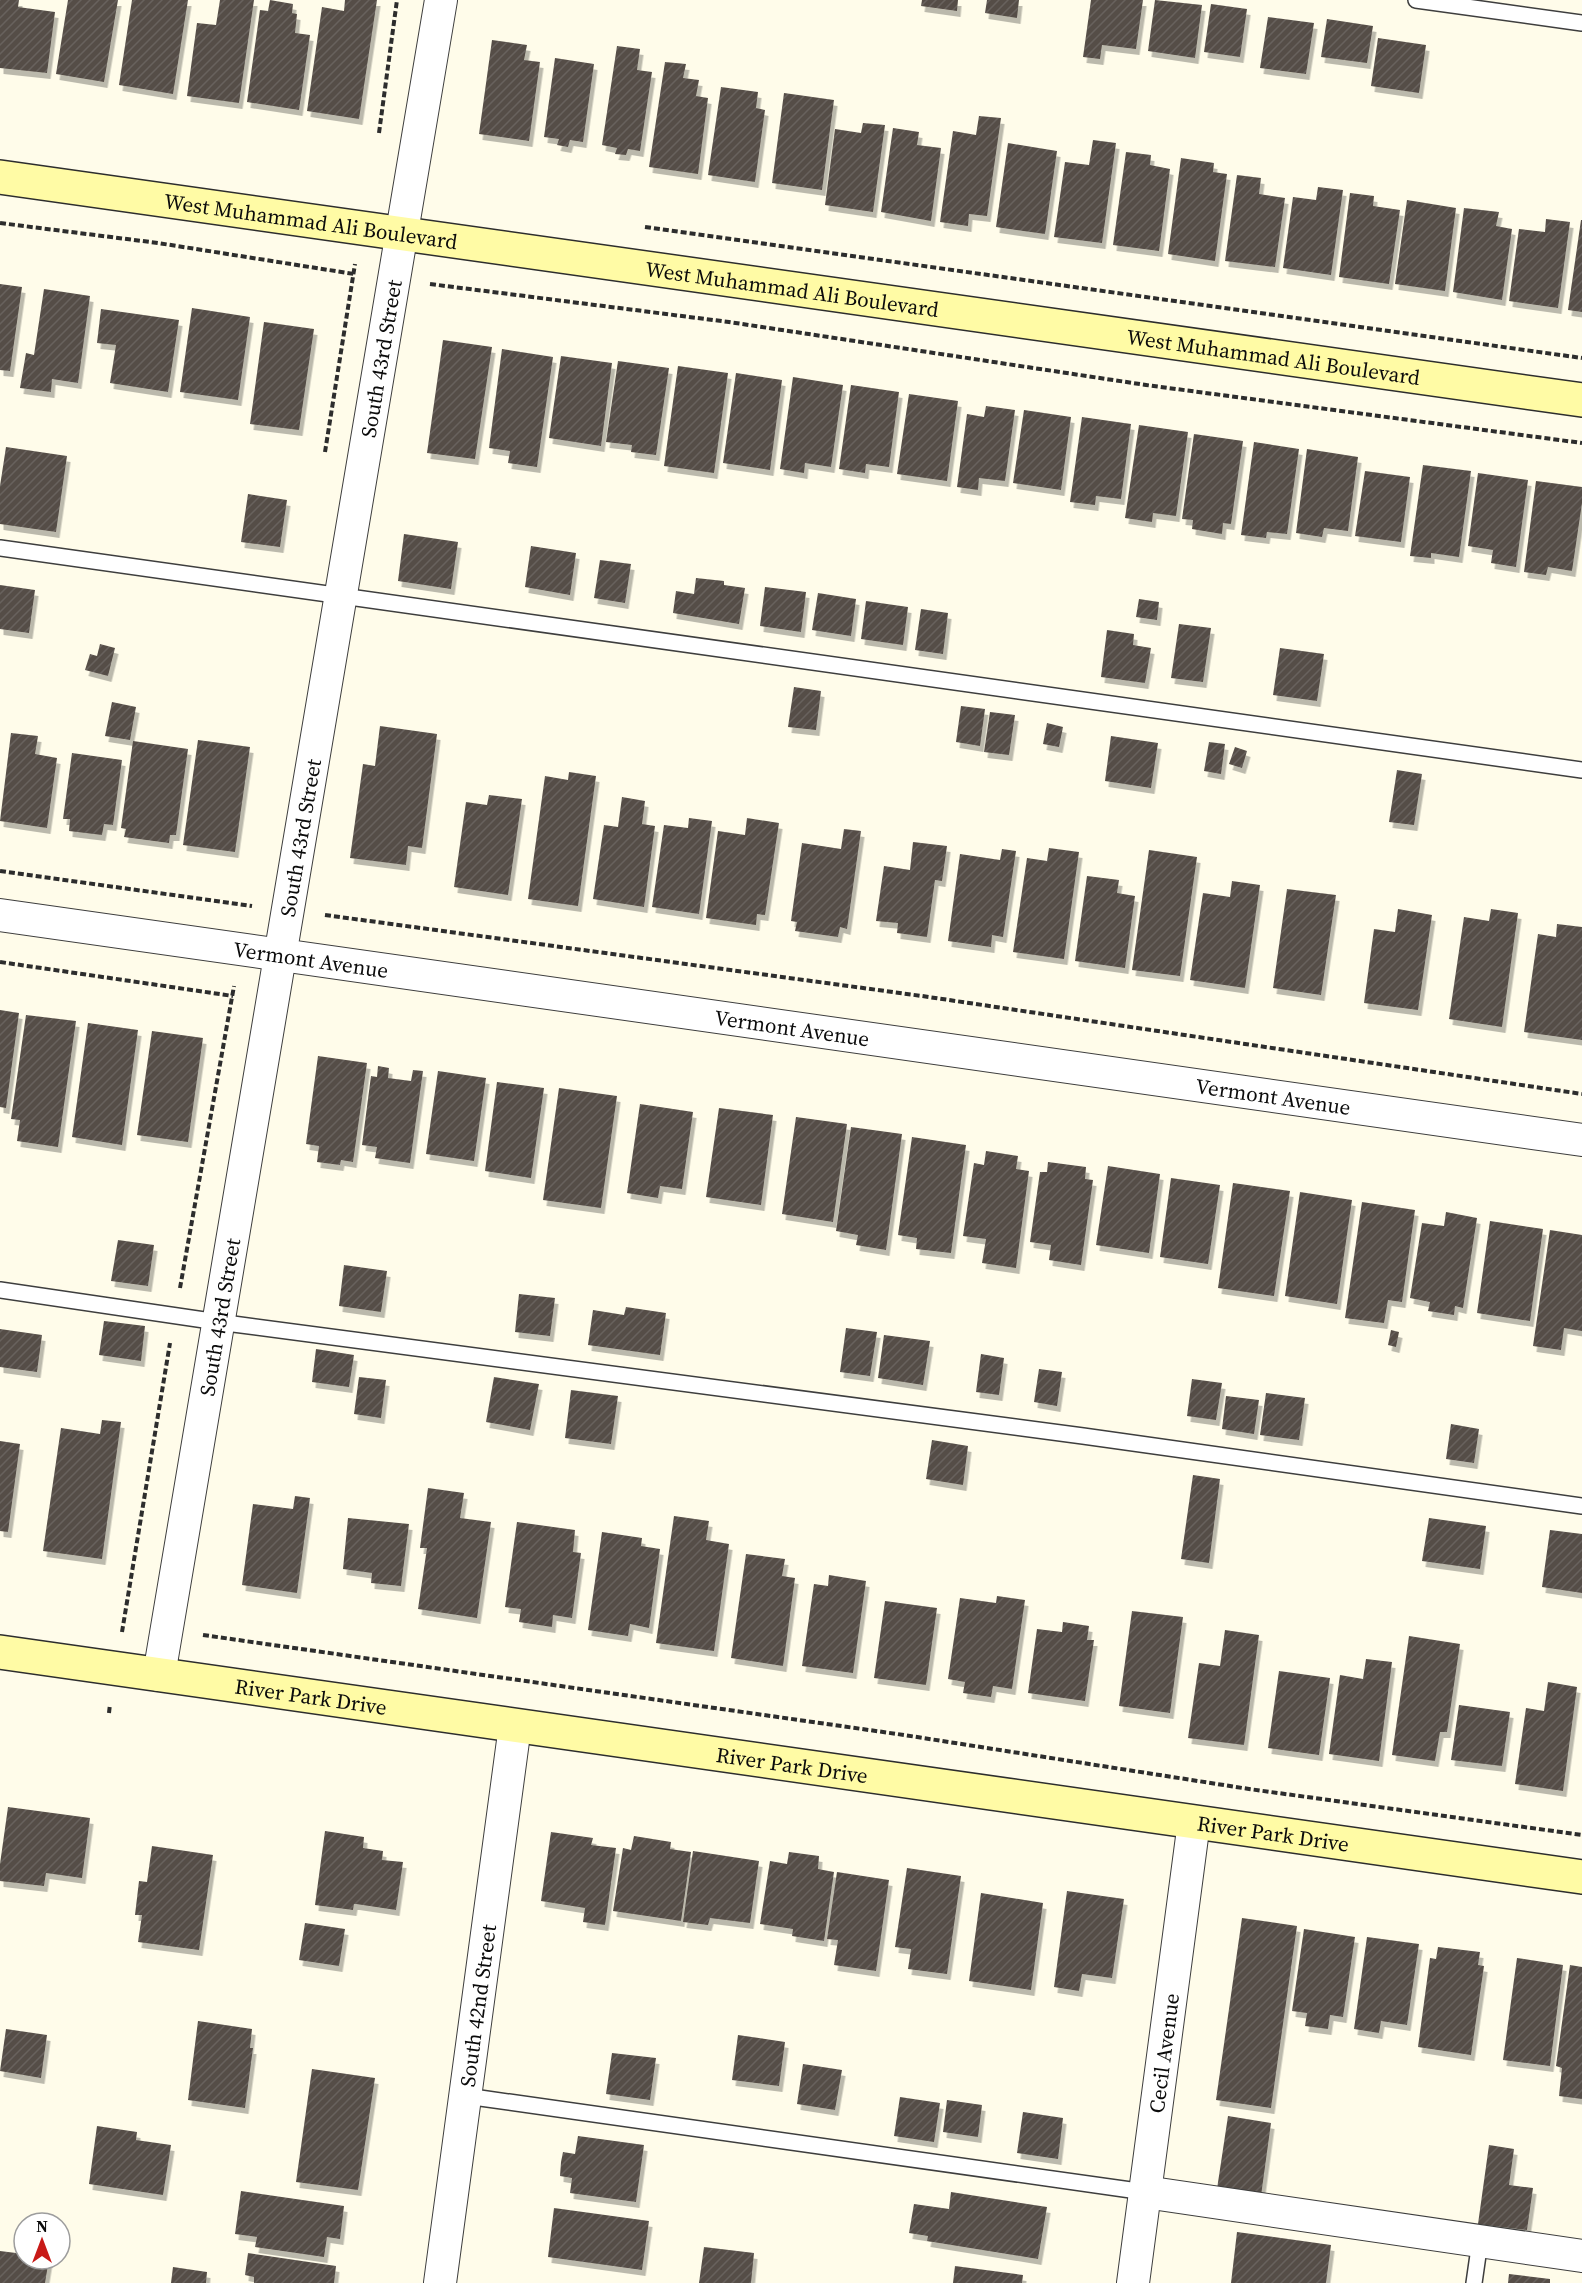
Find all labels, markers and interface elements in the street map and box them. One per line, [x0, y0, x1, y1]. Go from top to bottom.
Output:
street label: West Muhammad Ali Boulevard [162, 186, 460, 256]
street label: West Muhammad Ali Boulevard [644, 254, 941, 324]
street label: South 43rd Street [353, 277, 408, 440]
street label: West Muhammad Ali Boulevard [1125, 321, 1422, 392]
street label: South 43rd Street [272, 757, 328, 919]
street label: Vermont Avenue [232, 934, 390, 985]
street label: Vermont Avenue [713, 1002, 871, 1053]
street label: Vermont Avenue [1194, 1071, 1352, 1121]
street label: South 43rd Street [192, 1236, 247, 1398]
street label: River Park Drive [233, 1671, 389, 1721]
street label: River Park Drive [714, 1740, 870, 1790]
street label: River Park Drive [1195, 1808, 1351, 1858]
street label: South 42nd Street [452, 1922, 503, 2089]
street label: Cecil Avenue [1141, 1991, 1186, 2115]
north arrow [12, 2211, 72, 2271]
text: N [36, 2215, 48, 2237]

